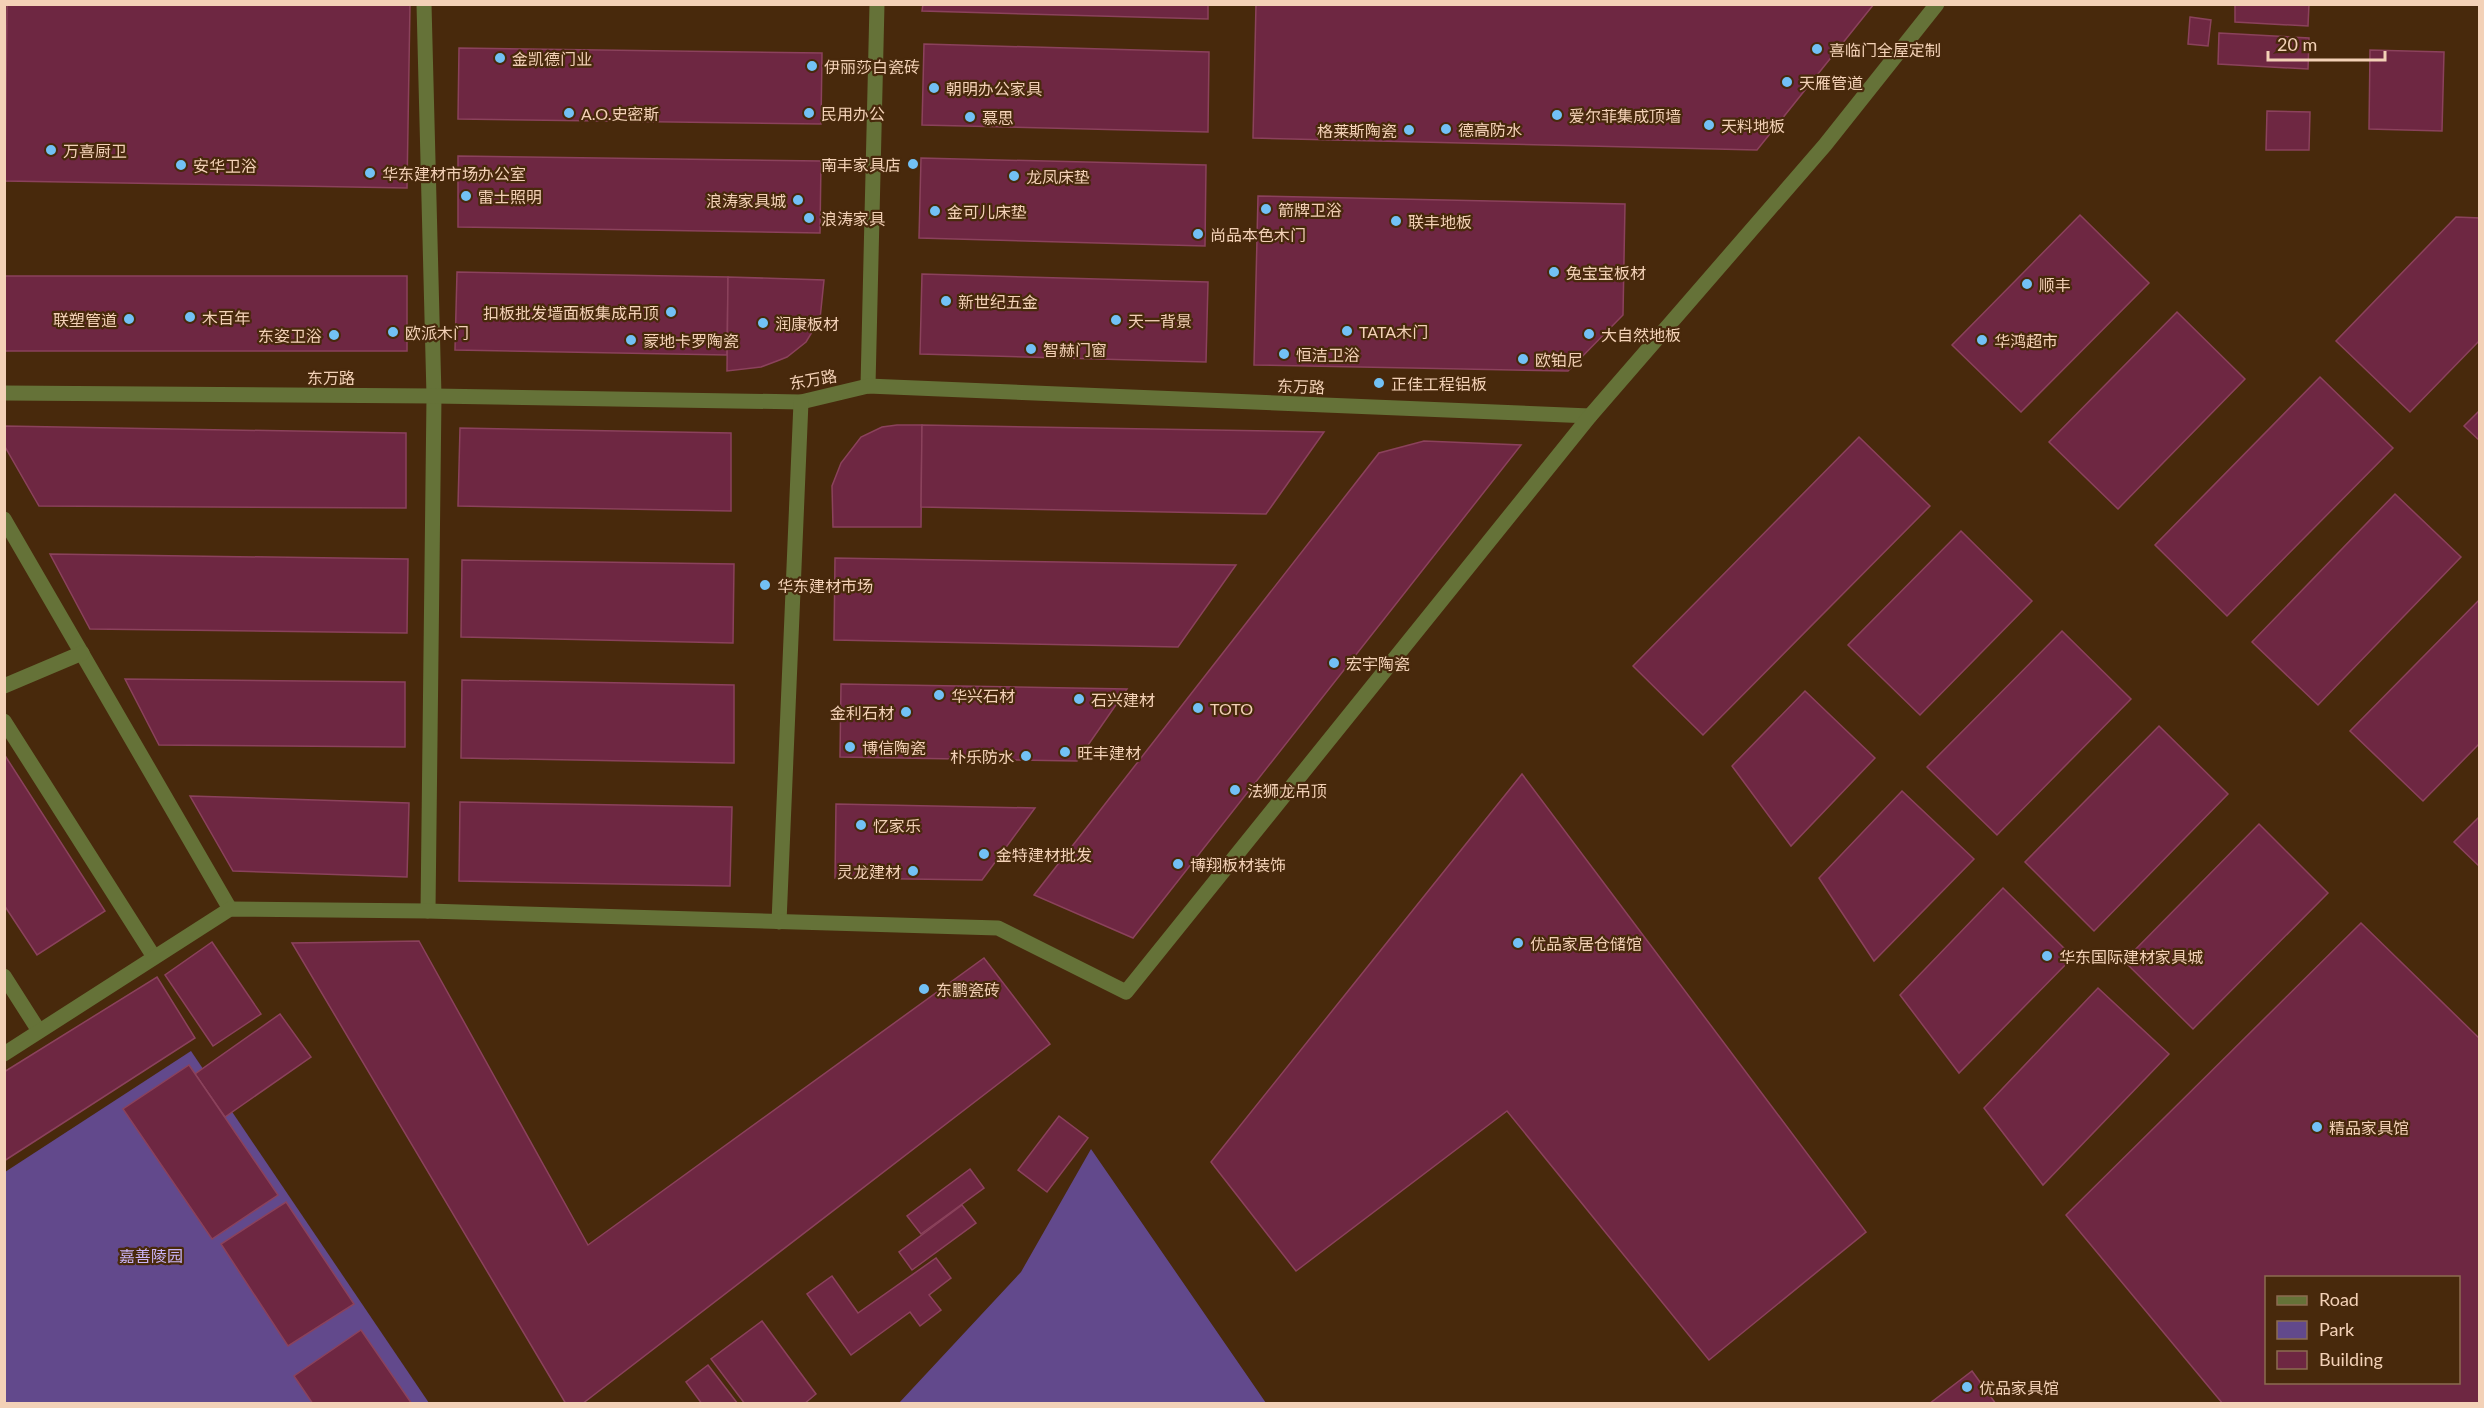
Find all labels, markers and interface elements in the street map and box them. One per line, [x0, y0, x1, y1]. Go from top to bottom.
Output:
scale bar [2268, 24, 2385, 62]
text: 20 m [2277, 33, 2317, 55]
place label: 喜临门全屋定制 [1829, 40, 1941, 59]
marker: 喜临门全屋定制 [1810, 42, 1824, 56]
place label: 金凯德门业 [512, 49, 592, 68]
marker: 金凯德门业 [493, 51, 507, 65]
place label: 伊丽莎白瓷砖 [824, 57, 920, 76]
marker: 伊丽莎白瓷砖 [805, 59, 819, 73]
place label: 天雁管道 [1799, 73, 1863, 92]
marker: 天雁管道 [1780, 75, 1794, 89]
place label: 朝明办公家具 [946, 79, 1042, 98]
marker: 朝明办公家具 [927, 81, 941, 95]
place label: A.O.史密斯 [581, 104, 659, 123]
place label: 民用办公 [821, 104, 885, 123]
marker: A.O.史密斯 [562, 106, 576, 120]
marker: 民用办公 [802, 106, 816, 120]
place label: 爱尔菲集成顶墙 [1569, 106, 1681, 125]
place label: 慕思 [982, 108, 1014, 127]
marker: 爱尔菲集成顶墙 [1550, 108, 1564, 122]
marker: 慕思 [963, 110, 977, 124]
place label: 天料地板 [1721, 116, 1785, 135]
marker: 天料地板 [1702, 118, 1716, 132]
place label: 德高防水 [1458, 120, 1522, 139]
place label: 格莱斯陶瓷 [1317, 121, 1397, 140]
marker: 德高防水 [1439, 122, 1453, 136]
marker: 格莱斯陶瓷 [1402, 123, 1416, 137]
place label: 万喜厨卫 [63, 141, 127, 160]
marker: 万喜厨卫 [44, 143, 58, 157]
place label: 南丰家具店 [821, 155, 901, 174]
place label: 安华卫浴 [193, 156, 257, 175]
marker: 南丰家具店 [906, 157, 920, 171]
marker: 安华卫浴 [174, 158, 188, 172]
place label: 华东建材市场办公室 [382, 164, 526, 183]
marker: 华东建材市场办公室 [363, 166, 377, 180]
place label: 龙凤床垫 [1026, 167, 1090, 186]
marker: 龙凤床垫 [1007, 169, 1021, 183]
place label: 雷士照明 [478, 187, 542, 206]
marker: 雷士照明 [459, 189, 473, 203]
place label: 浪涛家具城 [706, 191, 786, 210]
marker: 浪涛家具城 [791, 193, 805, 207]
place label: 箭牌卫浴 [1278, 200, 1342, 219]
place label: 金可儿床垫 [947, 202, 1027, 221]
marker: 箭牌卫浴 [1259, 202, 1273, 216]
marker: 金可儿床垫 [928, 204, 942, 218]
place label: 浪涛家具 [821, 209, 885, 228]
marker: 浪涛家具 [802, 211, 816, 225]
place label: 联丰地板 [1408, 212, 1472, 231]
marker: 联丰地板 [1389, 214, 1403, 228]
place label: 尚品本色木门 [1210, 225, 1306, 244]
marker: 尚品本色木门 [1191, 227, 1205, 241]
place label: 兔宝宝板材 [1566, 263, 1646, 282]
marker: 兔宝宝板材 [1547, 265, 1561, 279]
place label: 顺丰 [2039, 275, 2071, 294]
marker: 顺丰 [2020, 277, 2034, 291]
place label: 新世纪五金 [958, 292, 1038, 311]
marker: 新世纪五金 [939, 294, 953, 308]
place label: 扣板批发墙面板集成吊顶 [483, 303, 659, 322]
marker: 扣板批发墙面板集成吊顶 [664, 305, 678, 319]
place label: 木百年 [202, 308, 250, 327]
place label: 联塑管道 [53, 310, 117, 329]
marker: 木百年 [183, 310, 197, 324]
place label: 天一背景 [1128, 311, 1192, 330]
marker: 联塑管道 [122, 312, 136, 326]
marker: 天一背景 [1109, 313, 1123, 327]
place label: 润康板材 [775, 314, 839, 333]
marker: 润康板材 [756, 316, 770, 330]
place label: TATA木门 [1359, 322, 1428, 341]
place label: 欧派木门 [405, 323, 469, 342]
marker: TATA木门 [1340, 324, 1354, 338]
marker: 欧派木门 [386, 325, 400, 339]
place label: 大自然地板 [1601, 325, 1681, 344]
place label: 东姿卫浴 [258, 326, 322, 345]
marker: 大自然地板 [1582, 327, 1596, 341]
marker: 东姿卫浴 [327, 328, 341, 342]
place label: 蒙地卡罗陶瓷 [643, 331, 739, 350]
place label: 华鸿超市 [1994, 331, 2058, 350]
marker: 蒙地卡罗陶瓷 [624, 333, 638, 347]
marker: 华鸿超市 [1975, 333, 1989, 347]
place label: 智赫门窗 [1043, 340, 1107, 359]
marker: 智赫门窗 [1024, 342, 1038, 356]
place label: 恒洁卫浴 [1296, 345, 1360, 364]
marker: 恒洁卫浴 [1277, 347, 1291, 361]
place label: 欧铂尼 [1535, 350, 1583, 369]
marker: 欧铂尼 [1516, 352, 1530, 366]
street label: 东万路 [788, 365, 838, 393]
street label: 东万路 [307, 368, 355, 387]
place label: 正佳工程铝板 [1391, 374, 1487, 393]
street label: 东万路 [1277, 376, 1325, 396]
marker: 正佳工程铝板 [1372, 376, 1386, 390]
place label: 华东建材市场 [777, 576, 873, 595]
marker: 华东建材市场 [758, 578, 772, 592]
place label: 宏宇陶瓷 [1346, 654, 1410, 673]
marker: 宏宇陶瓷 [1327, 656, 1341, 670]
place label: 华兴石材 [951, 686, 1015, 705]
marker: 华兴石材 [932, 688, 946, 702]
place label: 石兴建材 [1091, 690, 1155, 709]
marker: 石兴建材 [1072, 692, 1086, 706]
place label: TOTO [1210, 699, 1253, 718]
marker: TOTO [1191, 701, 1205, 715]
place label: 金利石材 [830, 703, 894, 722]
marker: 金利石材 [899, 705, 913, 719]
place label: 博信陶瓷 [862, 738, 926, 757]
marker: 博信陶瓷 [843, 740, 857, 754]
place label: 旺丰建材 [1077, 743, 1141, 762]
marker: 旺丰建材 [1058, 745, 1072, 759]
place label: 朴乐防水 [950, 747, 1014, 766]
marker: 朴乐防水 [1019, 749, 1033, 763]
place label: 法狮龙吊顶 [1247, 781, 1327, 800]
marker: 法狮龙吊顶 [1228, 783, 1242, 797]
place label: 忆家乐 [873, 816, 921, 835]
marker: 忆家乐 [854, 818, 868, 832]
place label: 金特建材批发 [996, 845, 1092, 864]
marker: 金特建材批发 [977, 847, 991, 861]
place label: 博翔板材装饰 [1190, 855, 1286, 874]
marker: 博翔板材装饰 [1171, 857, 1185, 871]
place label: 灵龙建材 [837, 862, 901, 881]
marker: 灵龙建材 [906, 864, 920, 878]
place label: 优品家居仓储馆 [1530, 934, 1642, 953]
marker: 优品家居仓储馆 [1511, 936, 1525, 950]
place label: 华东国际建材家具城 [2059, 947, 2203, 966]
marker: 华东国际建材家具城 [2040, 949, 2054, 963]
place label: 东鹏瓷砖 [936, 980, 1000, 999]
marker: 东鹏瓷砖 [917, 982, 931, 996]
place label: 精品家具馆 [2329, 1118, 2409, 1137]
marker: 精品家具馆 [2310, 1120, 2324, 1134]
park label: 嘉善陵园 [119, 1246, 183, 1265]
legend [2265, 1276, 2460, 1384]
text: Road [2319, 1288, 2359, 1310]
text: Park [2319, 1318, 2355, 1340]
text: Building [2319, 1348, 2383, 1370]
place label: 优品家具馆 [1979, 1378, 2059, 1397]
marker: 优品家具馆 [1960, 1380, 1974, 1394]

